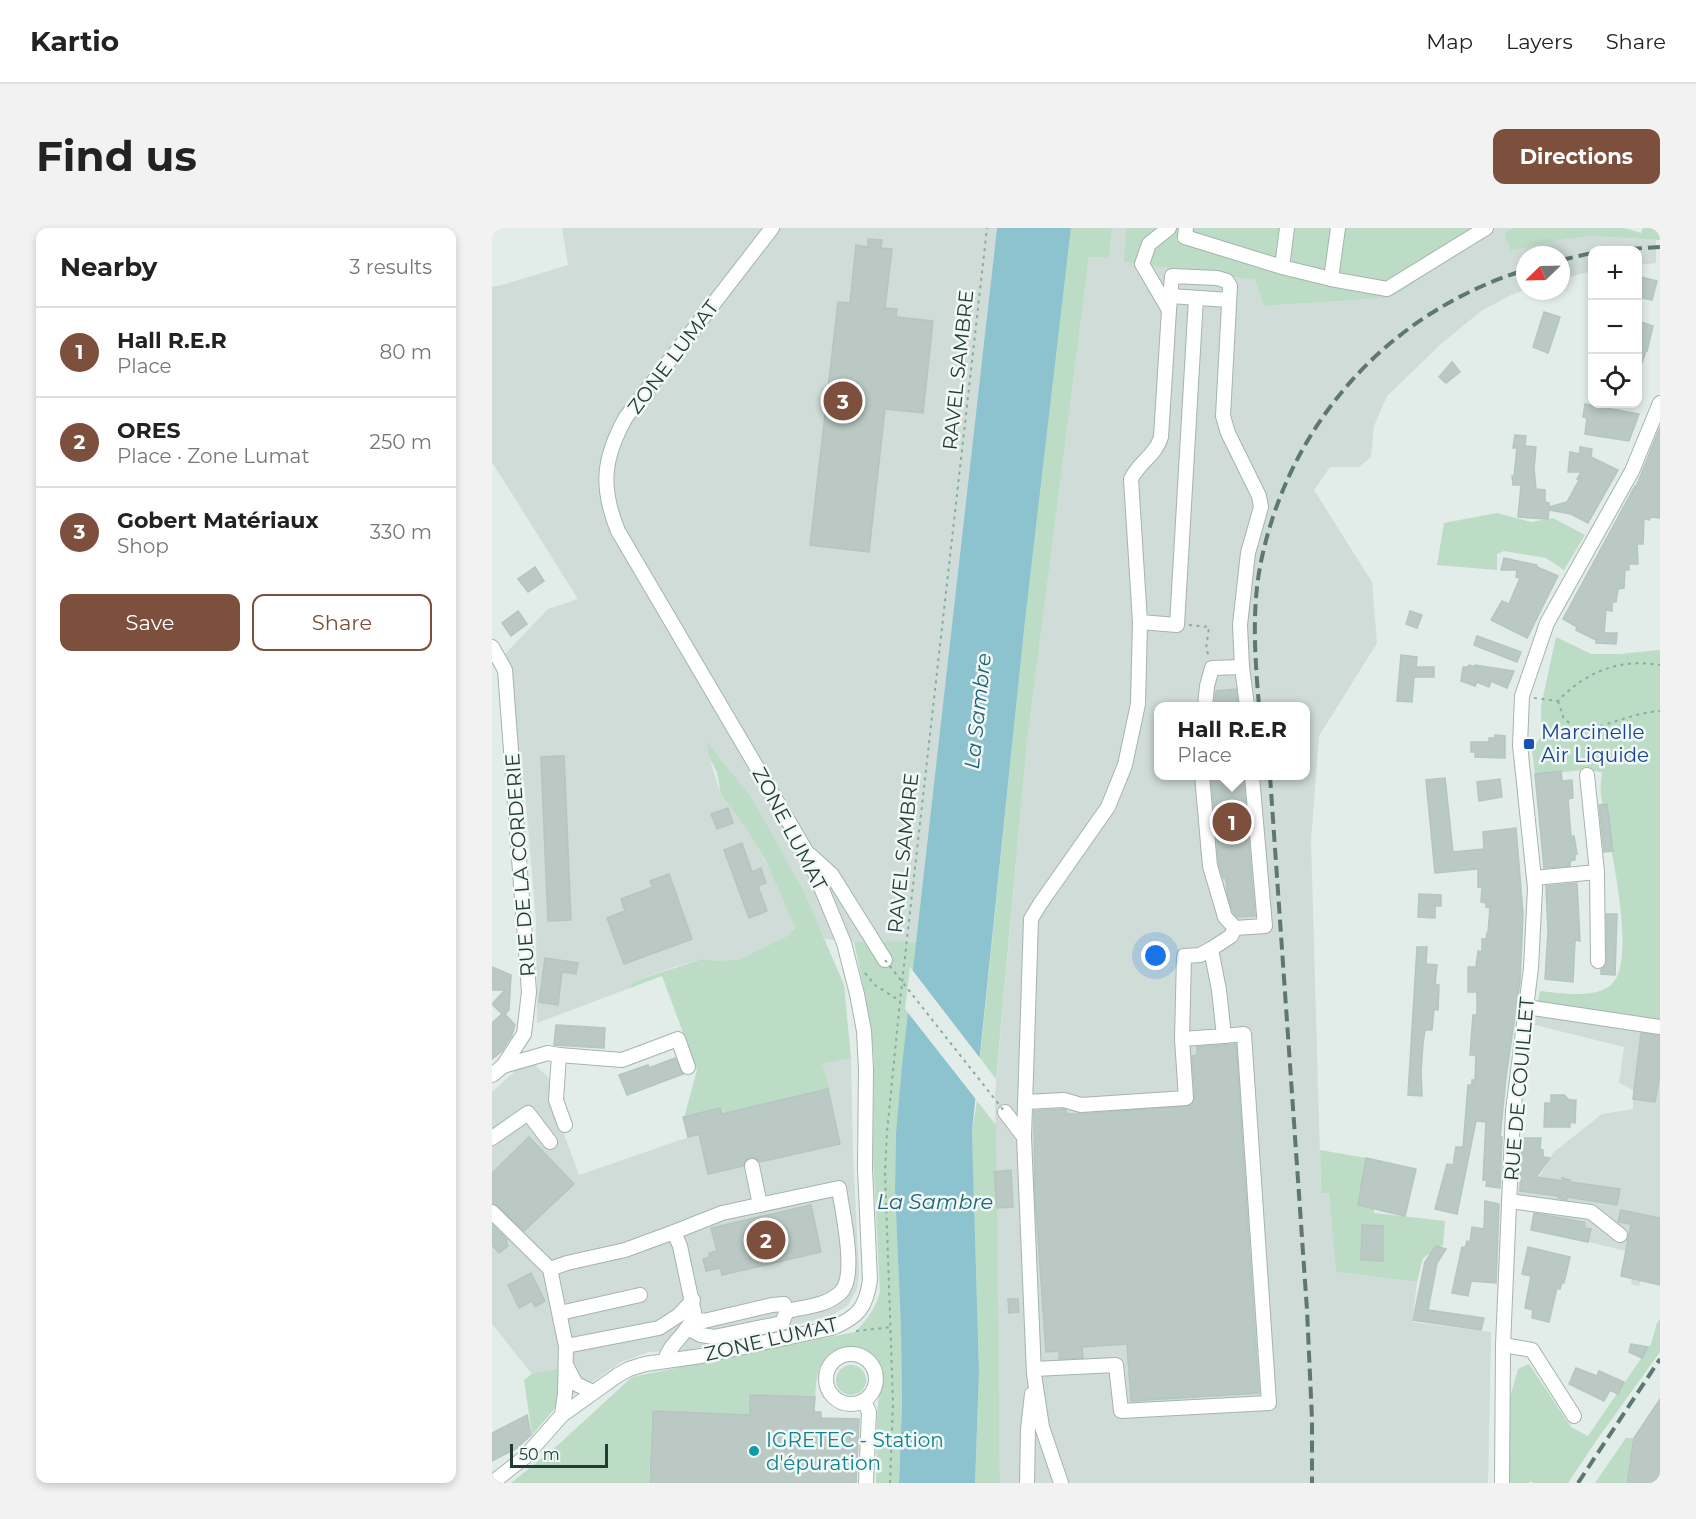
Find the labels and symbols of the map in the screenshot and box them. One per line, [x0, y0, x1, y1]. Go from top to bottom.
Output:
north arrow [1516, 246, 1570, 300]
street label: RAVEL SAMBRE [938, 289, 978, 451]
street label: ZONE LUMAT [622, 295, 724, 419]
pin: 3 [824, 378, 862, 423]
water label: La Sambre [959, 652, 996, 770]
place label: Marcinelle Air Liquide [1541, 720, 1649, 767]
marker: Marcinelle Air Liquide [1522, 737, 1536, 751]
street label: RUE DE LA CORDERIE [500, 752, 540, 978]
street label: ZONE LUMAT [747, 763, 833, 895]
street label: RAVEL SAMBRE [883, 772, 923, 934]
pin: 1 [1212, 800, 1252, 844]
your location [1141, 941, 1170, 970]
street label: RUE DE COUILLET [1499, 995, 1539, 1182]
water label: La Sambre [877, 1189, 993, 1214]
pin: 2 [746, 1218, 786, 1262]
street label: ZONE LUMAT [702, 1312, 841, 1366]
place label: IGRETEC - Station d'épuration [766, 1428, 944, 1475]
scale bar [510, 1441, 608, 1468]
marker: IGRETEC - Station d'épuration [747, 1444, 761, 1458]

